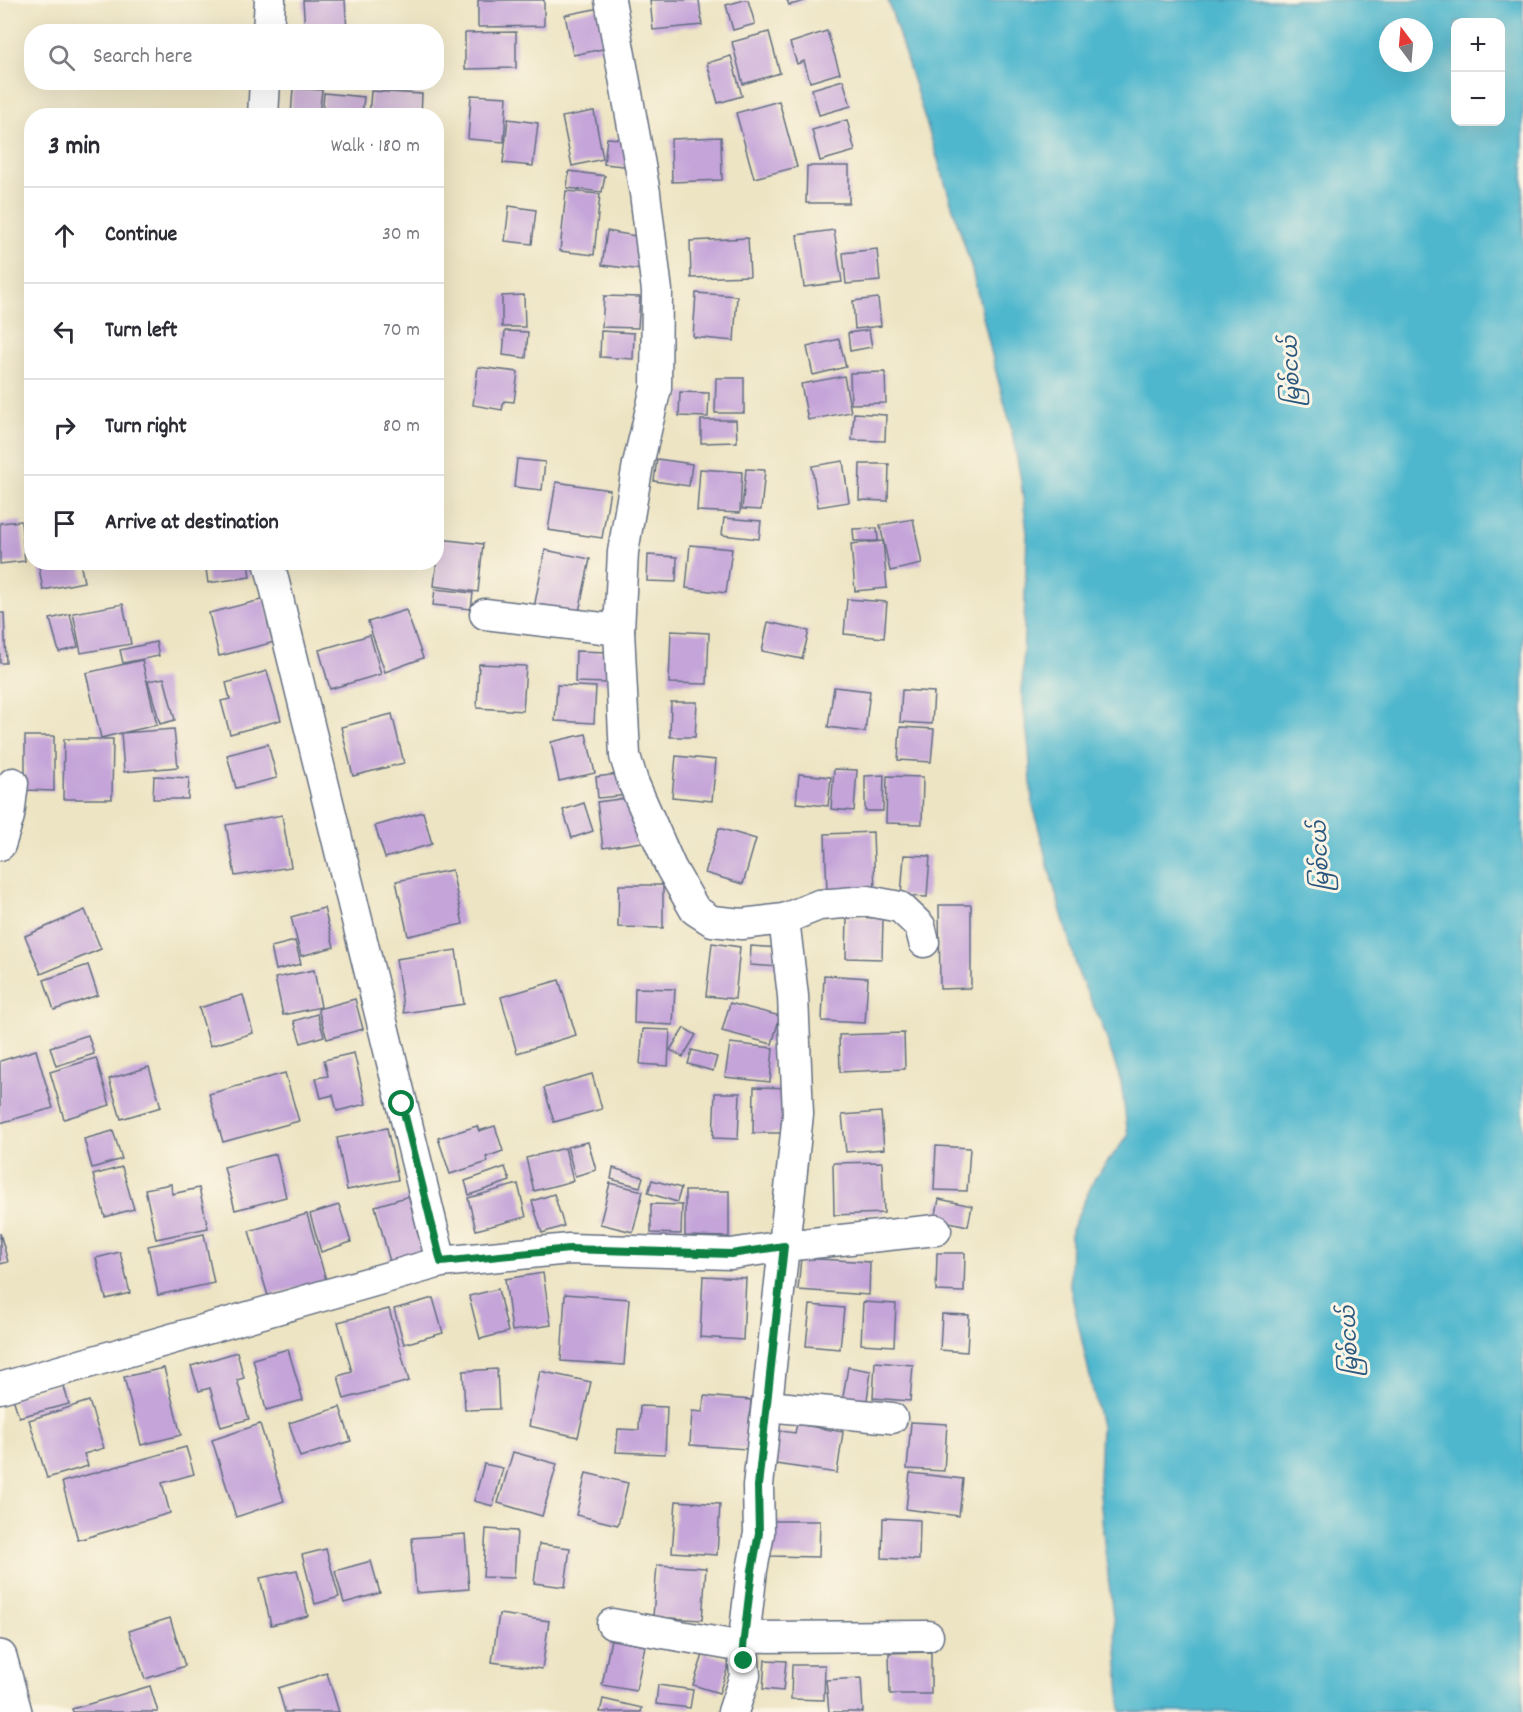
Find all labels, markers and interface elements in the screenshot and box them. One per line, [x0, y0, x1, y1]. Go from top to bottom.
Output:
north arrow [1379, 18, 1433, 72]
map controls [1451, 18, 1505, 126]
button: + [1451, 18, 1505, 72]
search box [24, 24, 444, 90]
icon: search [45, 41, 78, 74]
text: Search here [93, 42, 192, 73]
button: − [1451, 72, 1505, 126]
text: 3 min [48, 129, 100, 166]
text: Walk · 180 m [331, 133, 420, 161]
icon: ahead [48, 219, 81, 252]
text: Continue [105, 220, 177, 251]
text: 30 m [382, 221, 420, 249]
icon: left [48, 315, 81, 348]
text: Turn left [105, 316, 177, 347]
text: 70 m [383, 317, 420, 345]
water label: မြစ်ငယ် [1274, 333, 1311, 407]
icon: right [48, 411, 81, 444]
text: Turn right [105, 412, 187, 443]
text: 80 m [383, 413, 420, 441]
icon: arrive [48, 507, 81, 540]
text: Arrive at destination [105, 508, 279, 539]
water label: မြစ်ငယ် [1303, 818, 1340, 892]
route start [388, 1090, 414, 1116]
water label: မြစ်ငယ် [1332, 1303, 1369, 1377]
route end [730, 1647, 756, 1673]

